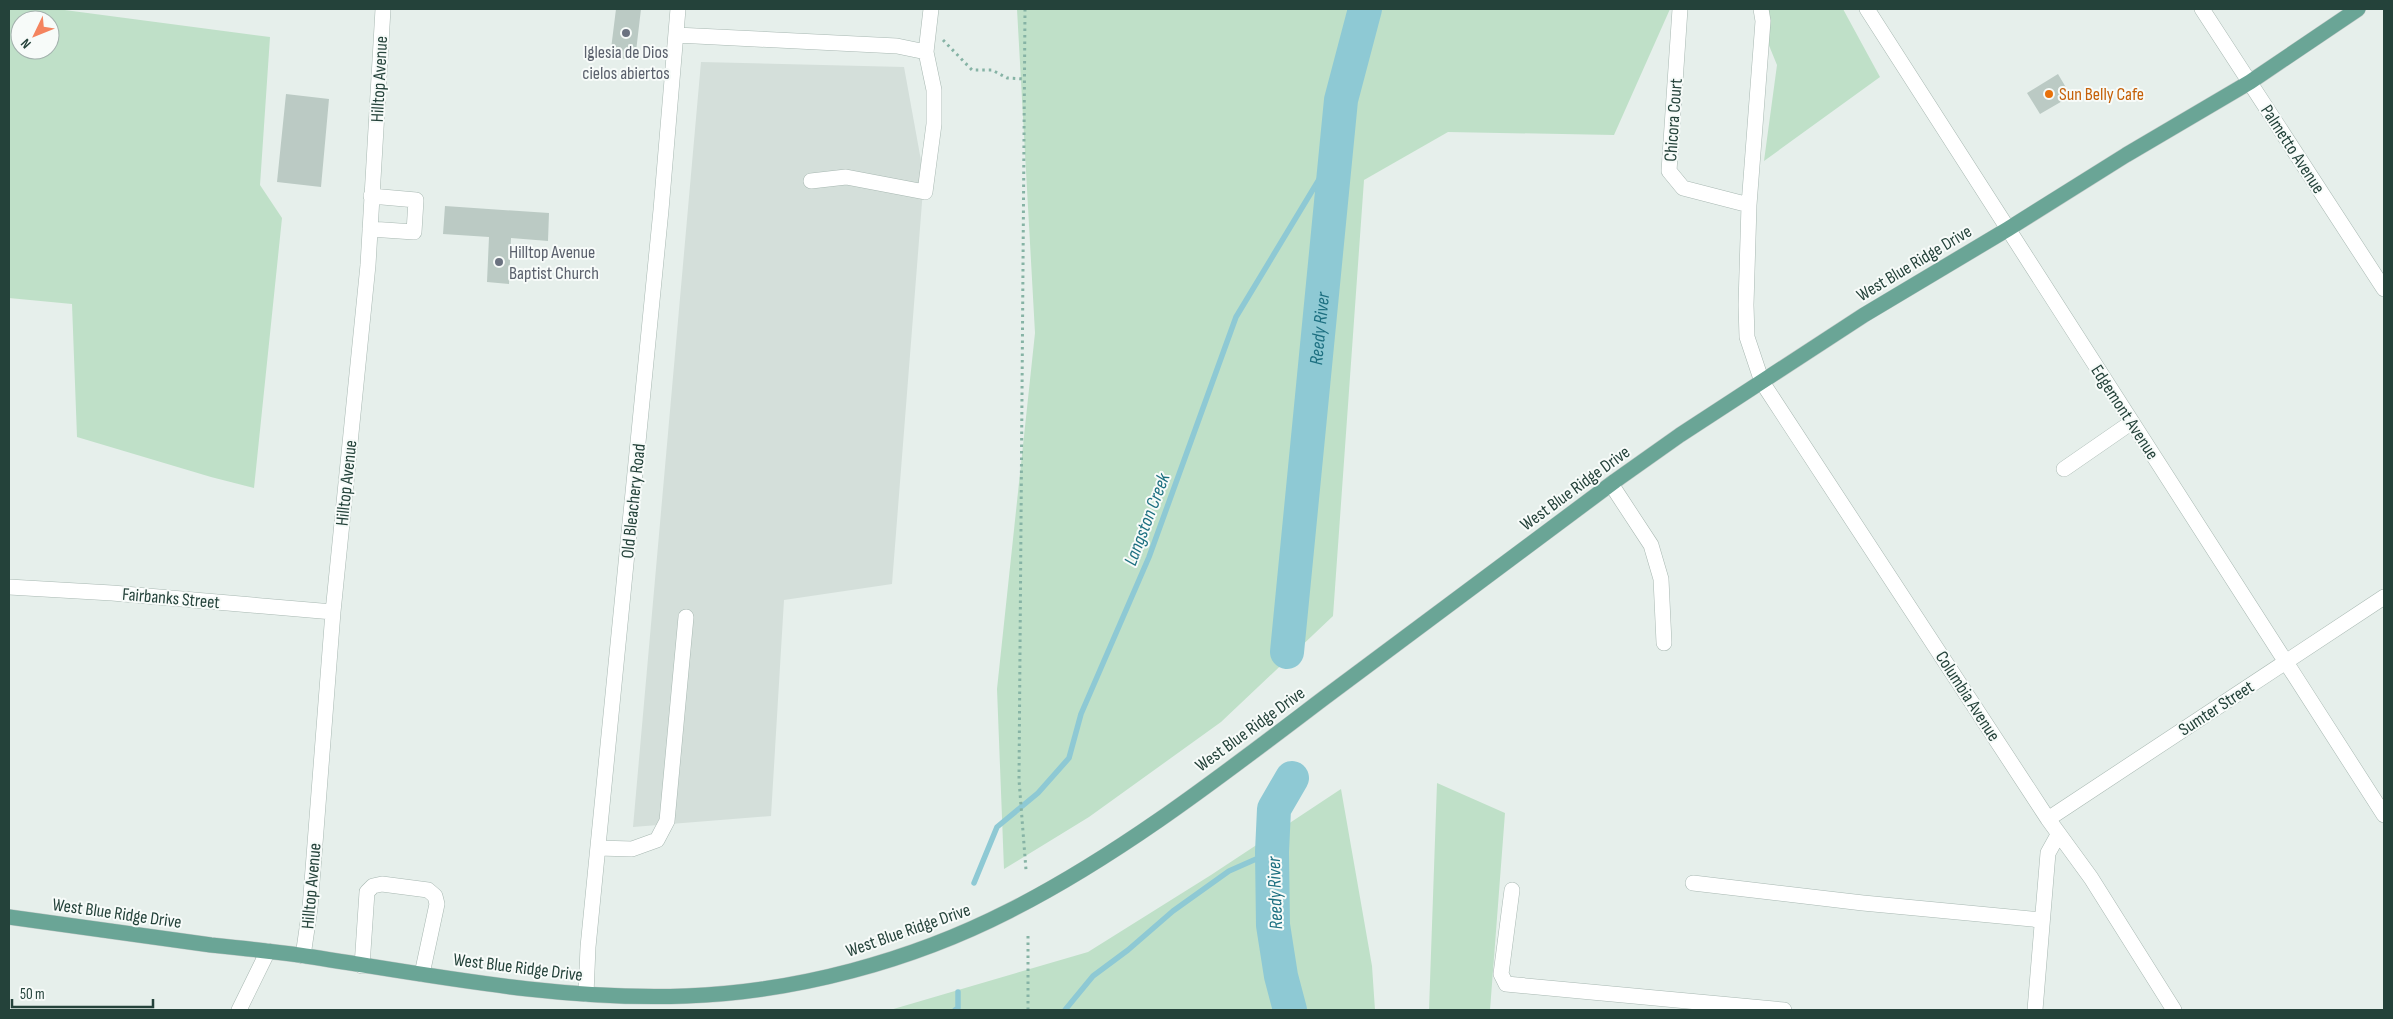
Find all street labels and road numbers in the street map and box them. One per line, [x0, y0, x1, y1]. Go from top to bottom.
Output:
street label: Hilltop Avenue [367, 35, 392, 123]
street label: Chicora Court [1660, 77, 1687, 162]
street label: Palmetto Avenue [2256, 101, 2329, 198]
street label: West Blue Ridge Drive [1853, 221, 1975, 306]
street label: Edgemont Avenue [2086, 361, 2163, 463]
street label: Hilltop Avenue [332, 439, 361, 527]
street label: West Blue Ridge Drive [1516, 442, 1634, 535]
street label: Old Bleachery Road [617, 443, 650, 560]
street label: Fairbanks Street [121, 584, 221, 613]
street label: Columbia Avenue [1931, 647, 2004, 745]
street label: Sumter Street [2175, 676, 2258, 741]
street label: West Blue Ridge Drive [1191, 683, 1309, 776]
street label: Hilltop Avenue [297, 842, 326, 930]
street label: West Blue Ridge Drive [51, 894, 183, 933]
street label: West Blue Ridge Drive [843, 899, 973, 962]
street label: West Blue Ridge Drive [452, 949, 584, 986]

